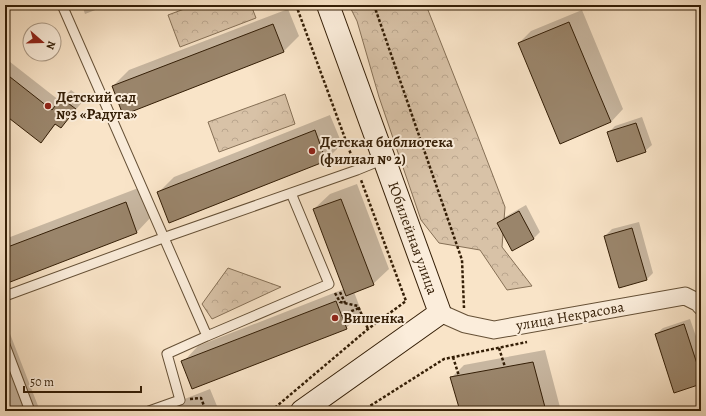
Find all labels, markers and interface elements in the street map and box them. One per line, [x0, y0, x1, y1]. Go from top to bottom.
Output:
north arrow [22, 22, 62, 62]
text: N [43, 39, 59, 52]
place label: Детский сад №3 «Радуга» [56, 87, 138, 124]
marker: Детский сад №3 «Радуга» [43, 101, 53, 111]
place label: Детская библиотека (филиал № 2) [320, 132, 454, 169]
marker: Детская библиотека (филиал № 2) [307, 146, 317, 156]
street label: Юбилейная улица [383, 179, 443, 297]
street label: улица Некрасова [513, 297, 626, 336]
place label: Вишенка [343, 308, 405, 328]
marker: Вишенка [330, 313, 340, 323]
scale bar [24, 368, 141, 394]
text: 50 m [30, 374, 54, 390]

